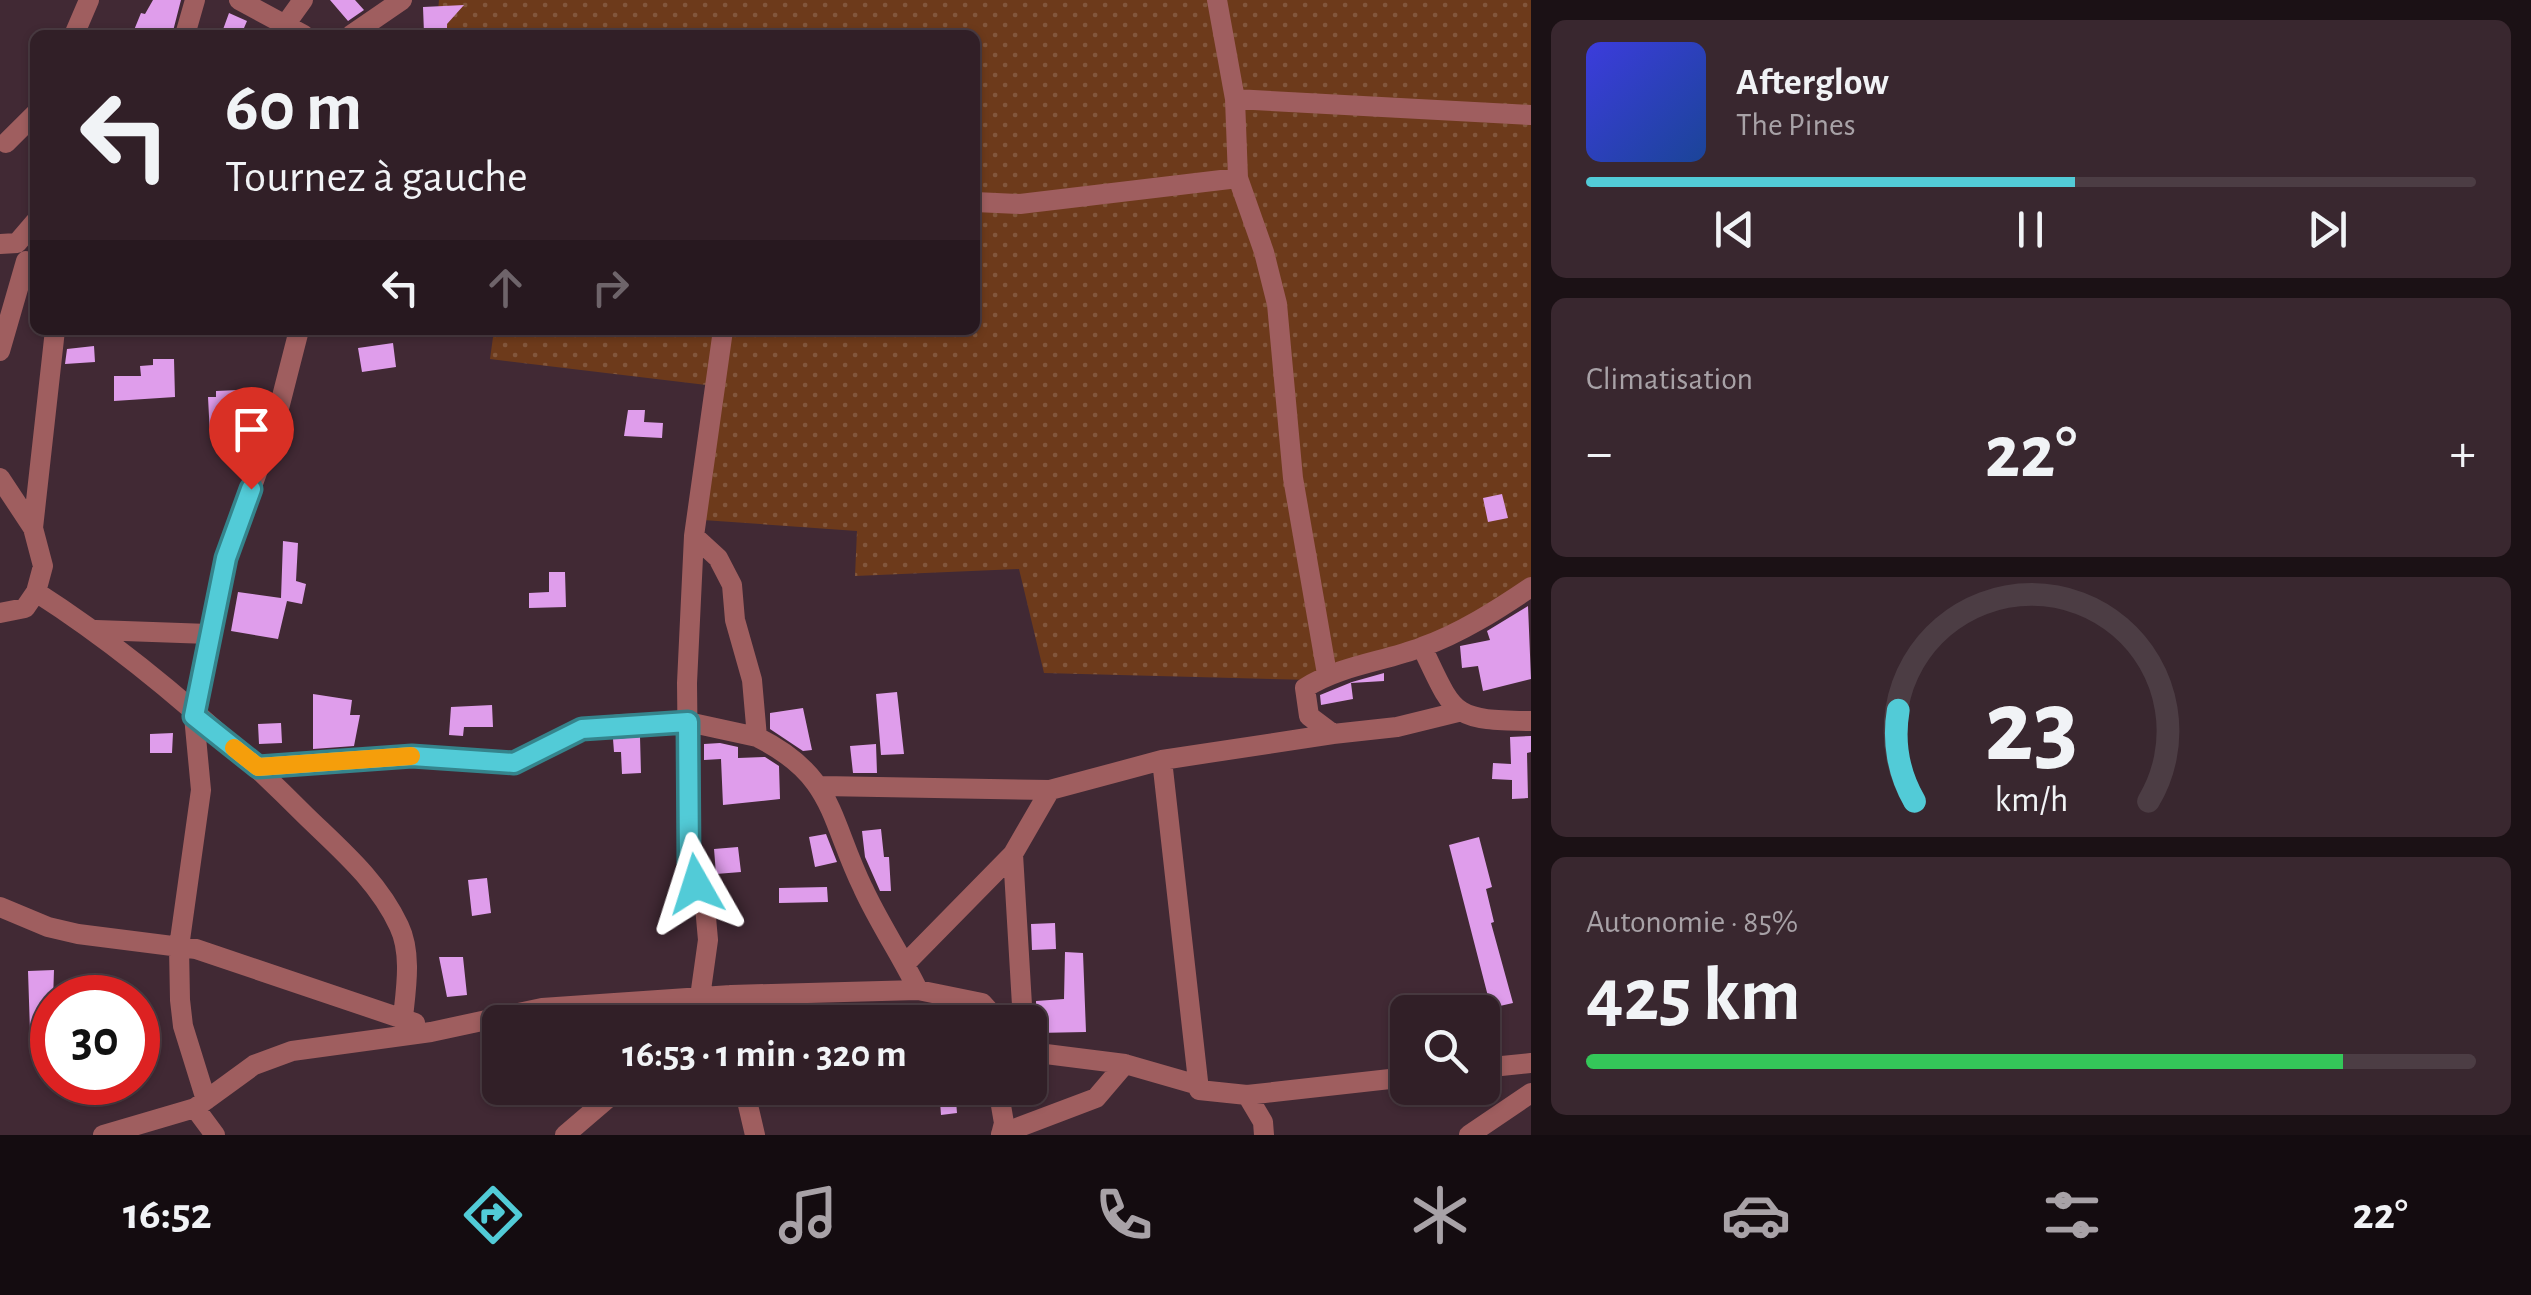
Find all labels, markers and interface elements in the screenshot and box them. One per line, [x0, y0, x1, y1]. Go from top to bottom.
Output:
text: Afterglow [1736, 64, 1889, 102]
icon: left [60, 70, 190, 200]
text: 60 m [225, 73, 362, 143]
text: The Pines [1736, 109, 1856, 141]
text: Tournez à gauche [225, 155, 528, 200]
icon: previous [1707, 202, 1762, 257]
icon: pause [2003, 202, 2058, 257]
icon: next [2300, 202, 2355, 257]
icon: left [373, 260, 428, 315]
icon: ahead [478, 260, 533, 315]
icon: right [583, 260, 638, 315]
text: Climatisation [1586, 363, 1753, 395]
pin [209, 387, 294, 490]
icon: arrive [224, 402, 279, 457]
text: 22° [1985, 416, 2077, 491]
text: − [1586, 426, 1612, 481]
text: + [2450, 426, 2476, 481]
text: 23 [1984, 676, 2078, 780]
text: km/h [1994, 782, 2068, 818]
position arrow [644, 832, 748, 936]
text: Autonomie · 85% [1586, 906, 1798, 938]
text: 425 km [1586, 959, 1800, 1034]
speed limit sign: 30 [30, 975, 160, 1105]
map controls [1390, 995, 1500, 1105]
button: search [1390, 995, 1500, 1105]
text: 16:53 · 1 min · 320 m [622, 1036, 907, 1074]
icon: directions [458, 1180, 528, 1250]
icon: music [773, 1180, 843, 1250]
icon: phone [1089, 1180, 1159, 1250]
icon: climate [1405, 1180, 1475, 1250]
icon: car [1721, 1180, 1791, 1250]
icon: filters [2037, 1180, 2107, 1250]
text: 16:52 [123, 1192, 212, 1237]
text: 22° [2352, 1192, 2408, 1237]

